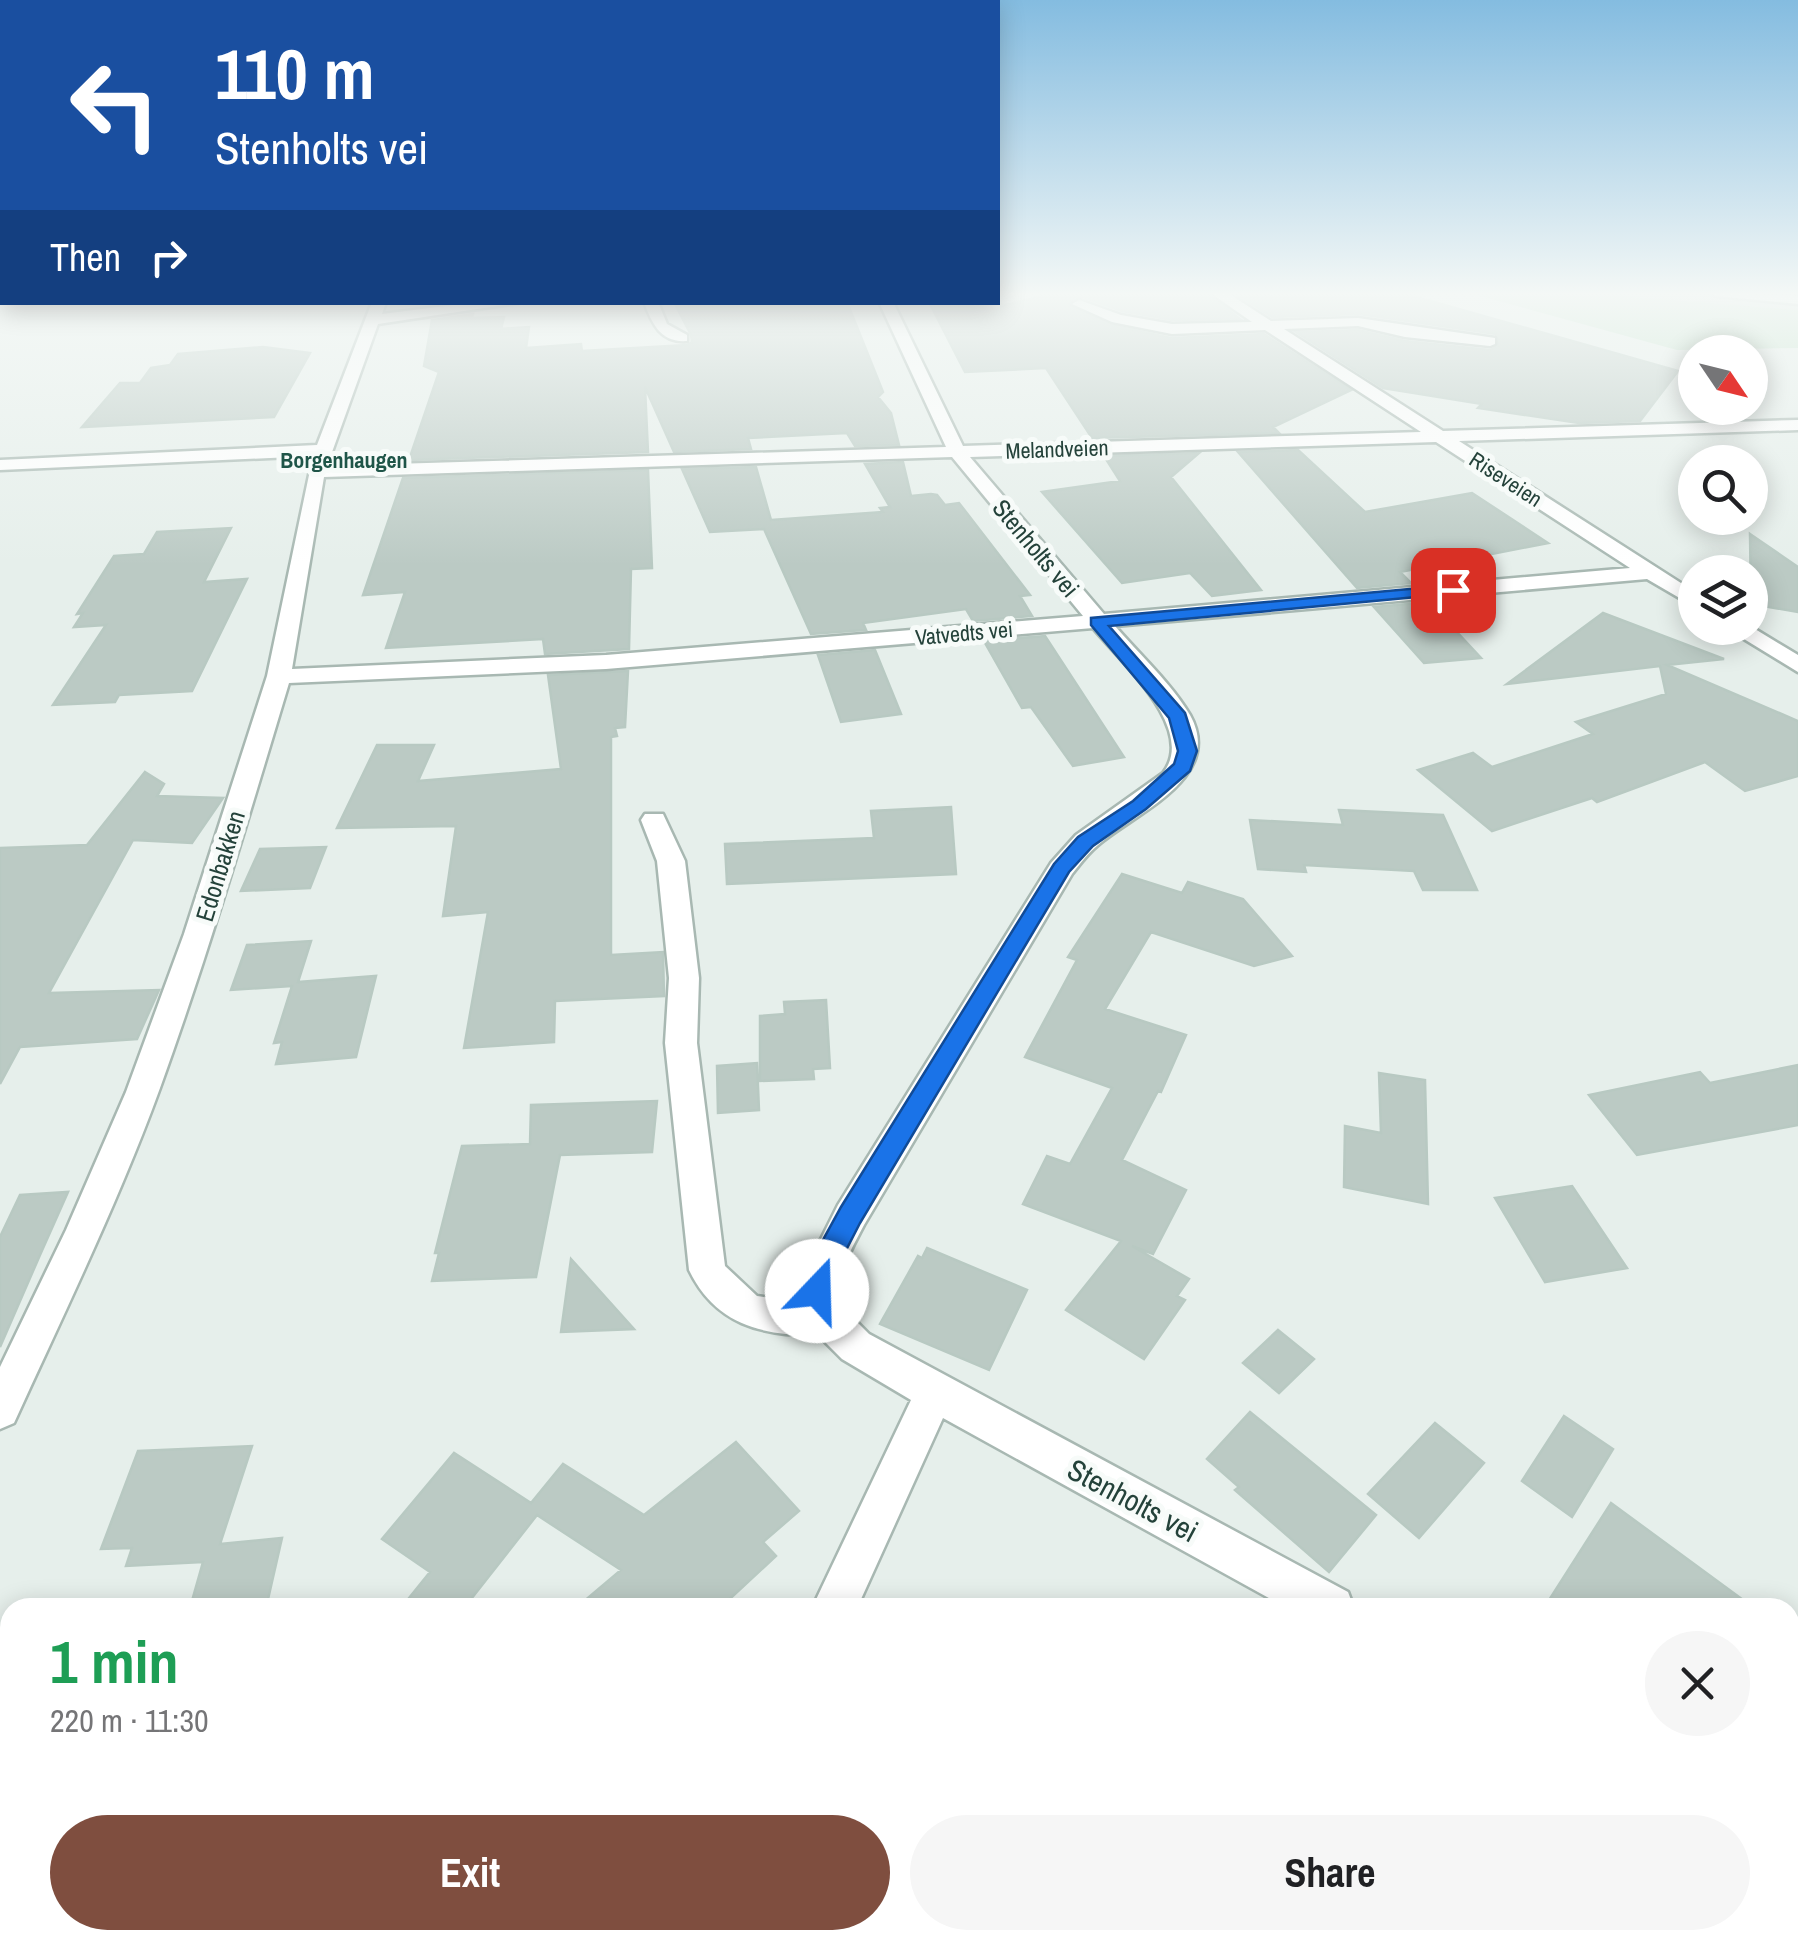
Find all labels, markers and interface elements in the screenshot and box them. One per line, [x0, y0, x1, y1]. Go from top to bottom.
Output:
text: 110 m [215, 27, 375, 121]
icon: left [50, 40, 180, 170]
text: Stenholts vei [215, 117, 428, 178]
icon: right [141, 230, 196, 285]
text: Then [50, 232, 121, 283]
north arrow [1678, 335, 1768, 425]
map controls [1678, 335, 1768, 645]
street label: Melandveien [1005, 432, 1109, 466]
street label: Riseveien [1464, 444, 1548, 514]
district label: Borgenhaugen [280, 445, 408, 475]
button: search [1678, 445, 1768, 535]
street label: Stenholts vei [985, 492, 1087, 604]
pin [1411, 548, 1496, 633]
button: layers [1678, 555, 1768, 645]
icon: arrive [1426, 563, 1481, 618]
street label: Vatvedts vei [914, 614, 1014, 652]
street label: Edonbakken [187, 807, 253, 925]
position arrow [765, 1239, 869, 1343]
street label: Stenholts vei [1061, 1449, 1205, 1551]
text: 1 min [50, 1621, 179, 1702]
button: close [1645, 1631, 1750, 1736]
text: 220 m · 11:30 [50, 1699, 209, 1742]
button: Exit [50, 1815, 890, 1930]
button: Share [910, 1815, 1750, 1930]

